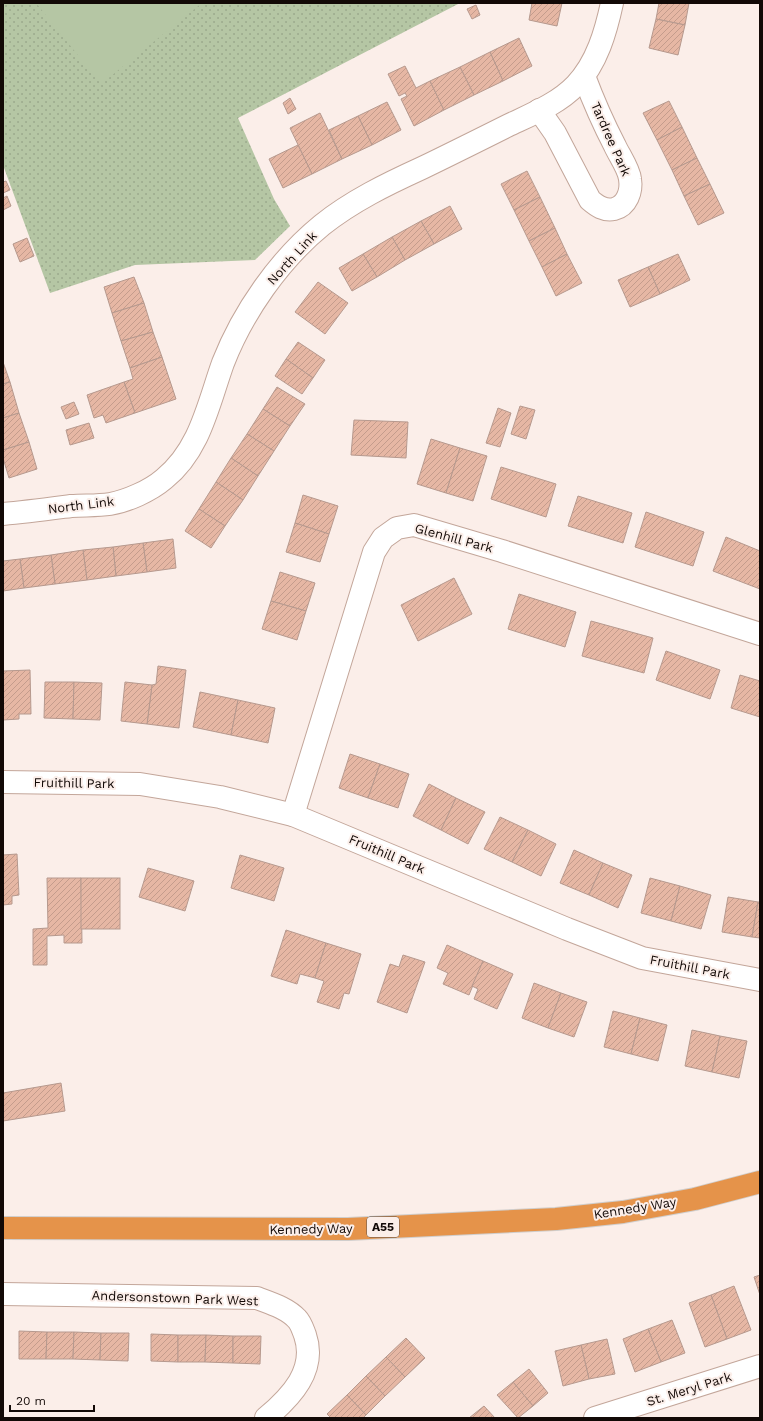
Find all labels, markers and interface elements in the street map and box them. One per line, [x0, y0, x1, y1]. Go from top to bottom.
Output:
street label: Tardree Park [588, 100, 634, 179]
street label: North Link [264, 228, 320, 288]
street label: North Link [47, 493, 116, 517]
street label: Glenhill Park [413, 520, 495, 556]
street label: Fruithill Park [33, 775, 115, 791]
street label: Fruithill Park [347, 831, 428, 877]
street label: Fruithill Park [649, 952, 732, 982]
street label: Kennedy Way [593, 1194, 678, 1222]
road number: A55 [367, 1217, 399, 1237]
street label: Kennedy Way [269, 1221, 353, 1237]
street label: Andersonstown Park West [91, 1288, 259, 1308]
street label: St. Meryl Park [645, 1369, 734, 1409]
scale bar [10, 1387, 94, 1413]
text: 20 m [16, 1394, 46, 1408]

